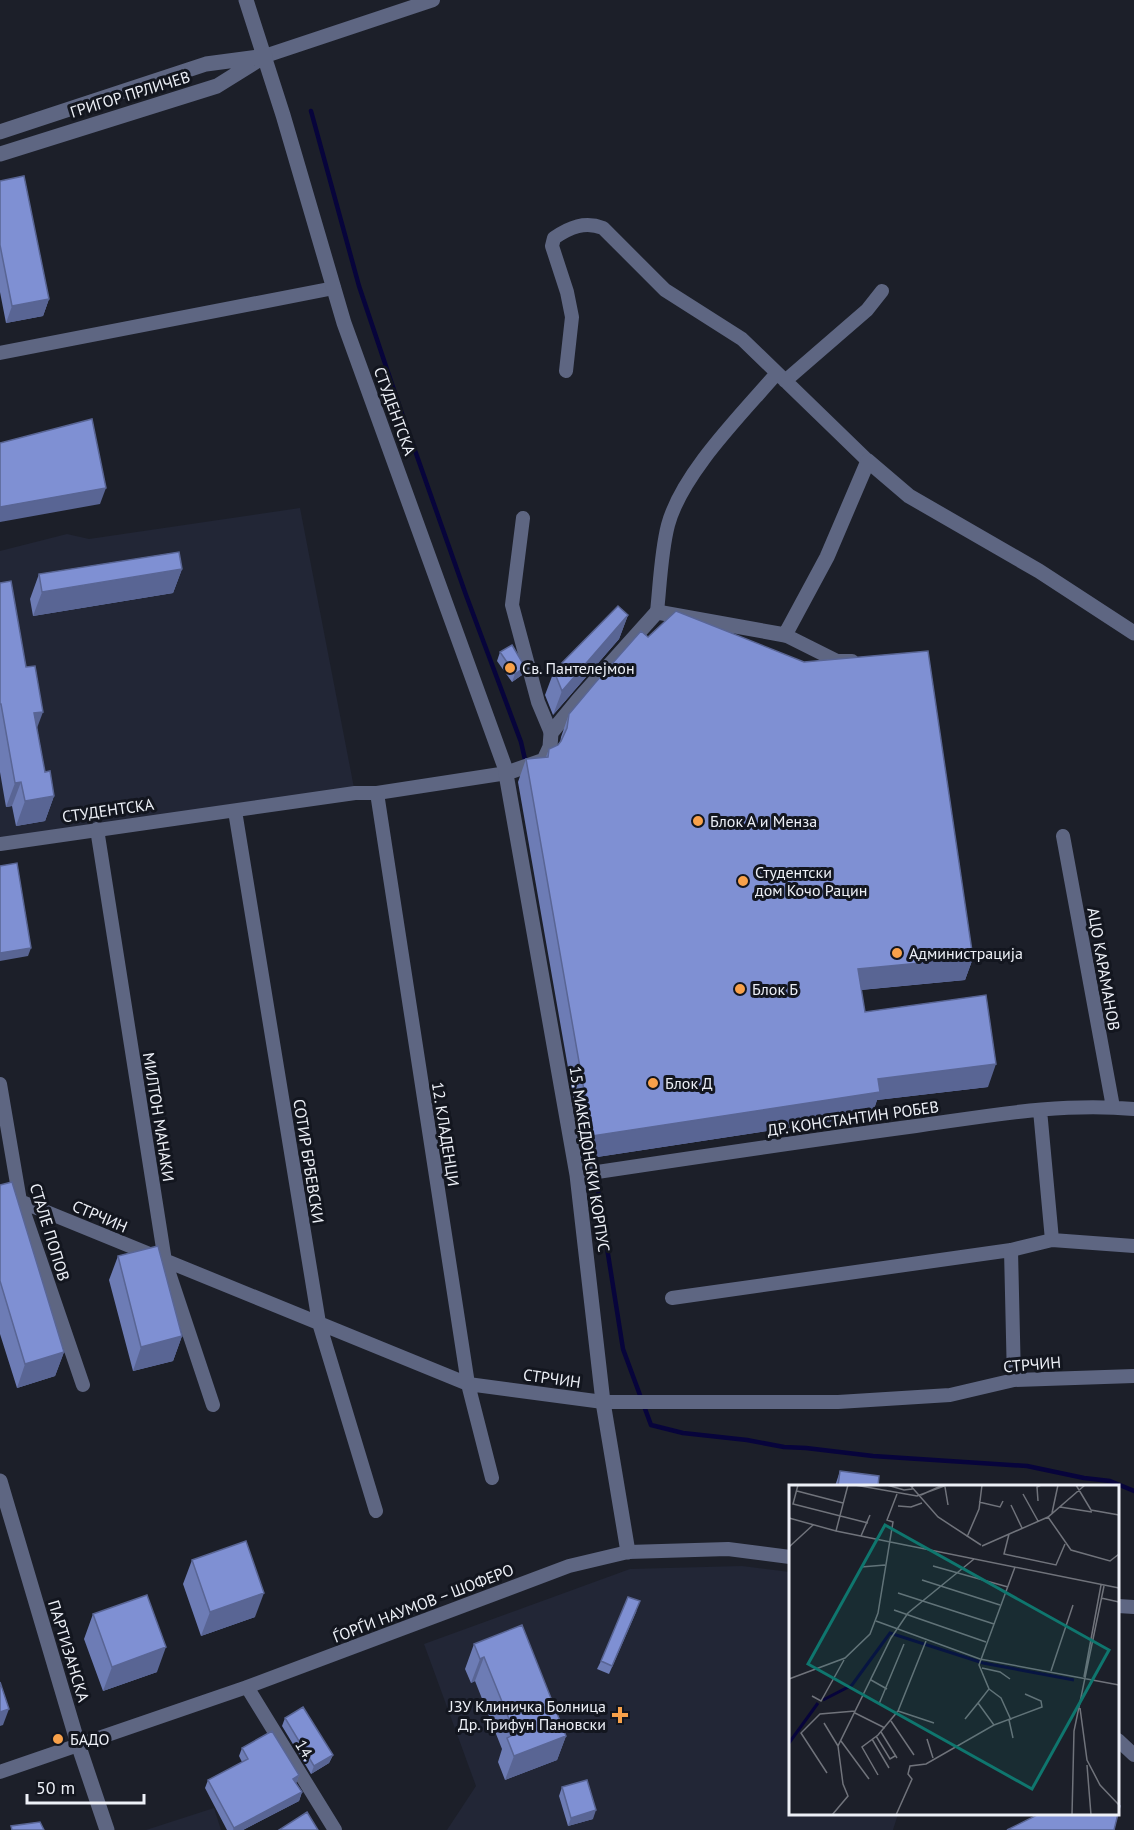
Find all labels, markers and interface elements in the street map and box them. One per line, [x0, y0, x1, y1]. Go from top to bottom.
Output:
street label: ГРИГОР ПРЛИЧЕВ [68, 66, 192, 122]
street label: СТУДЕНТСКА [370, 364, 420, 458]
place label: Св. Пантелејмон [522, 658, 635, 678]
marker: Св. Пантелејмон [503, 661, 517, 675]
street label: СТУДЕНТСКА [61, 794, 156, 826]
place label: Блок А и Менза [710, 811, 817, 831]
marker: Блок А и Менза [691, 814, 705, 828]
place label: Студентски дом Кочо Рацин [755, 862, 867, 900]
marker: Студентски дом Кочо Рацин [736, 874, 750, 888]
street label: АЦО КАРАМАНОВ [1083, 906, 1125, 1032]
place label: Администрација [909, 943, 1023, 963]
marker: Администрација [890, 946, 904, 960]
place label: Блок Б [752, 979, 798, 999]
marker: Блок Б [733, 982, 747, 996]
street label: МИЛТОН МАНАКИ [139, 1051, 179, 1183]
street label: 15. МАКЕДОНСКИ КОРПУС [565, 1065, 615, 1253]
place label: Блок Д [665, 1073, 713, 1093]
marker: Блок Д [646, 1076, 660, 1090]
street label: 12. КЛАДЕНЦИ [428, 1080, 464, 1188]
street label: ДР. КОНСТАНТИН РОБЕВ [766, 1096, 940, 1140]
street label: СОТИР БРБЕВСКИ [289, 1097, 329, 1225]
street label: СТАЛЕ ПОПОВ [26, 1181, 74, 1283]
street label: СТРЧИН [69, 1195, 131, 1237]
street label: СТРЧИН [1002, 1352, 1062, 1376]
street label: СТРЧИН [522, 1364, 582, 1392]
inset map [789, 1485, 1119, 1815]
street label: ЃОРЃИ НАУМОВ – ШОФЕРО [330, 1559, 516, 1647]
street label: ПАРТИЗАНСКА [44, 1598, 94, 1705]
place label: ЈЗУ Клиничка Болница Др. Трифун Пановски [448, 1696, 606, 1734]
marker: ЈЗУ Клиничка Болница Др. Трифун Пановски [611, 1706, 629, 1724]
place label: БАДО [70, 1729, 109, 1749]
marker: БАДО [51, 1732, 65, 1746]
street label: 14. [291, 1736, 319, 1764]
scale bar [27, 1767, 144, 1805]
text: 50 m [36, 1776, 75, 1799]

